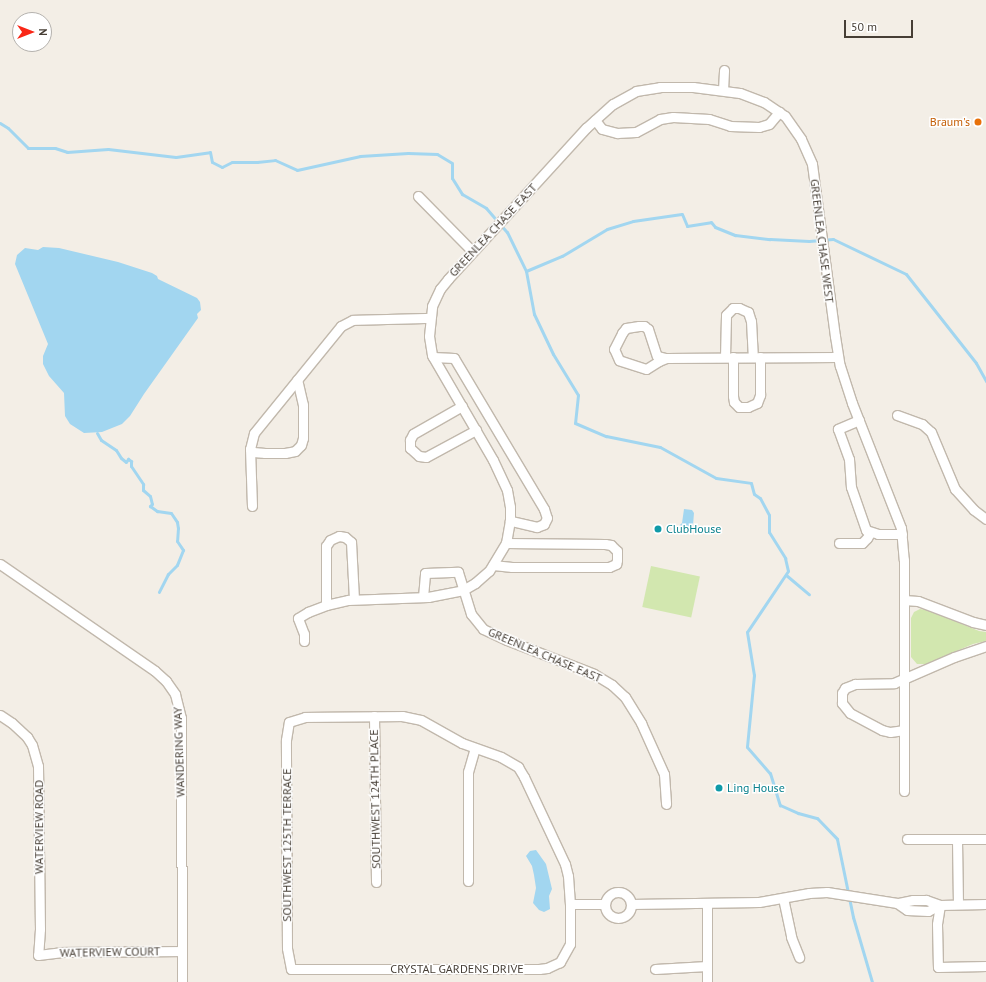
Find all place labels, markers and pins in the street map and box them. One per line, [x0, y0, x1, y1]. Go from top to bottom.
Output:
place label: Braum's [930, 115, 970, 129]
marker: Braum's [973, 117, 983, 127]
place label: ClubHouse [666, 522, 721, 536]
marker: ClubHouse [653, 524, 663, 534]
place label: Ling House [727, 781, 785, 795]
marker: Ling House [714, 783, 724, 793]

